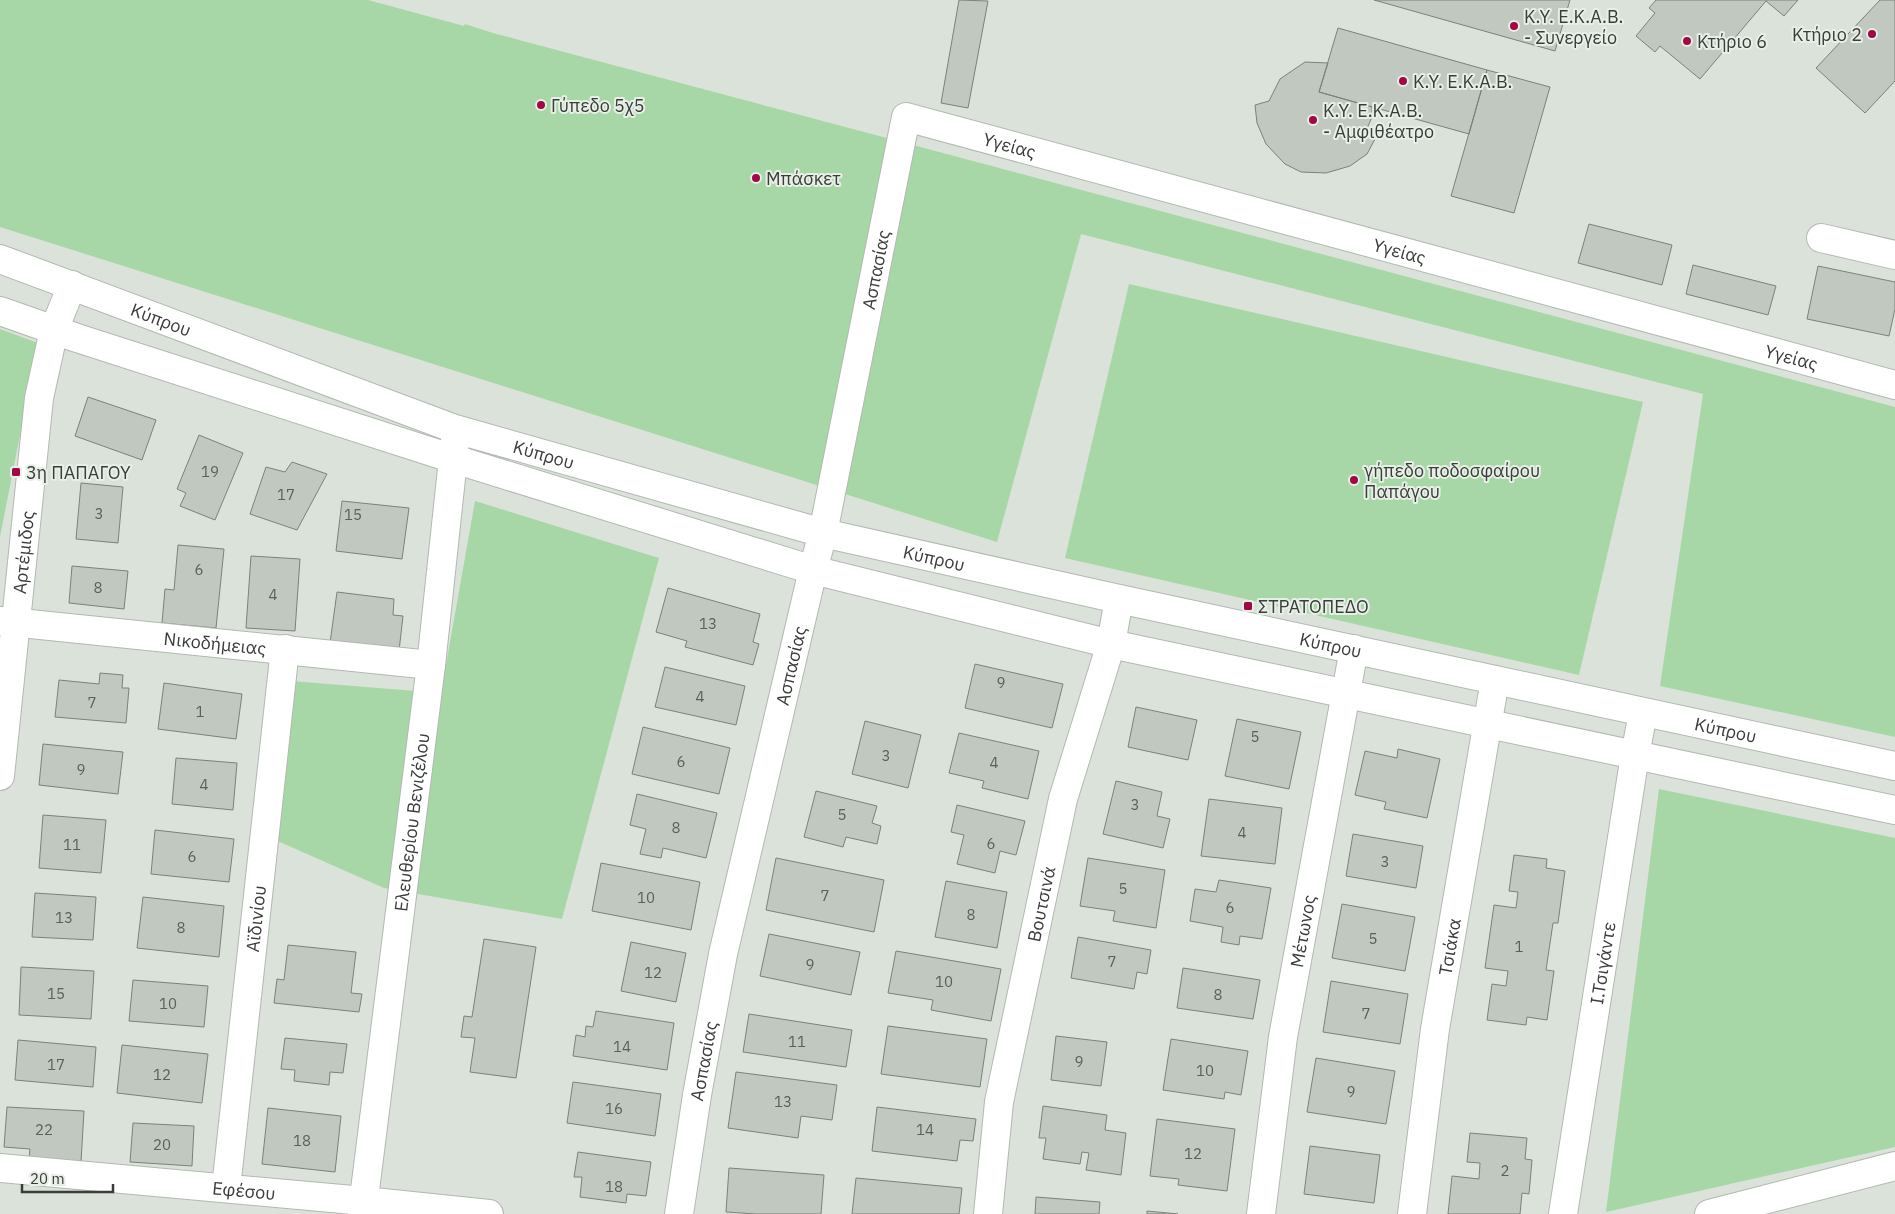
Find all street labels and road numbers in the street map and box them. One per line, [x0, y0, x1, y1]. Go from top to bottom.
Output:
street label: Υγείας [981, 127, 1039, 163]
street label: Ασπασίας [856, 228, 895, 311]
street label: Υγείας [1371, 233, 1429, 269]
street label: Κύπρου [128, 297, 195, 341]
street label: Υγείας [1762, 339, 1821, 375]
street label: Κύπρου [510, 434, 577, 474]
street label: Αρτέμιδος [7, 509, 39, 595]
street label: Κύπρου [901, 540, 967, 576]
street label: Ασπασίας [770, 623, 811, 707]
street label: Νικοδήμειας [163, 626, 268, 660]
street label: Κύπρου [1298, 627, 1364, 662]
street label: Κύπρου [1693, 712, 1759, 747]
street label: Ελευθερίου Βενιζέλου [389, 731, 434, 913]
street label: Βουτσινά [1022, 864, 1060, 944]
street label: Αϊδινίου [240, 884, 271, 953]
street label: Μέτωνος [1284, 893, 1320, 969]
street label: Τσιάκα [1433, 916, 1465, 977]
street label: Ι.Τσιγάντε [1585, 920, 1620, 1006]
street label: Ασπασίας [685, 1019, 722, 1103]
street label: Εφέσου [211, 1176, 277, 1204]

